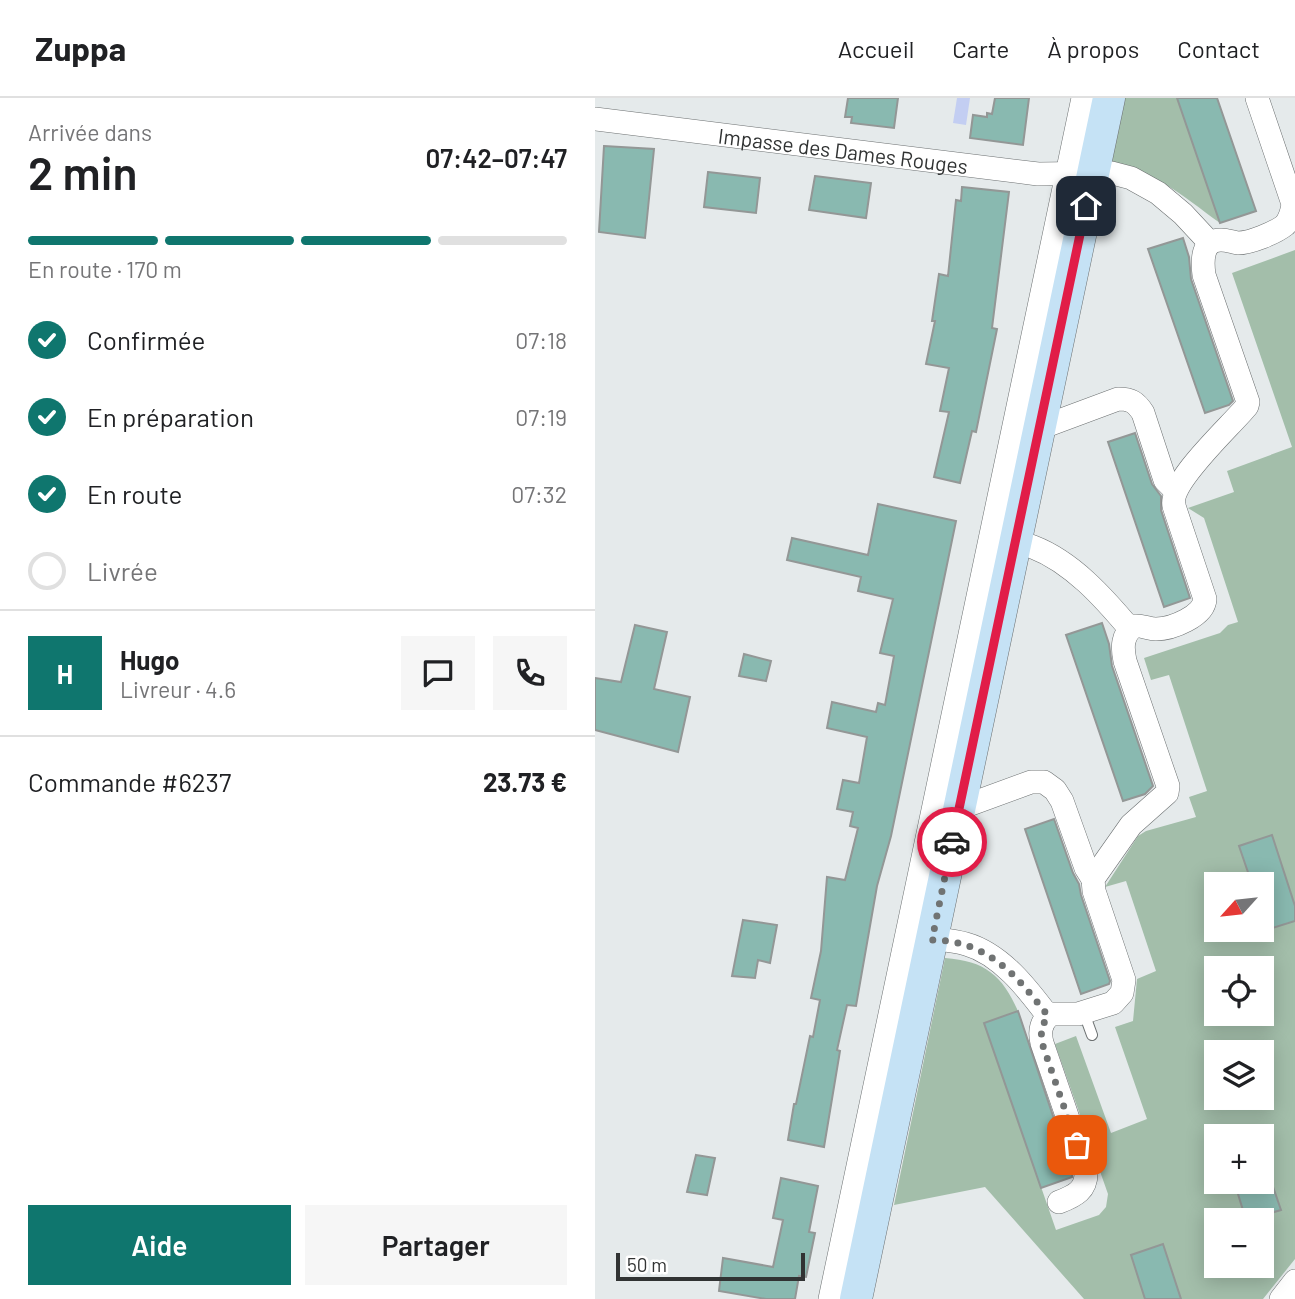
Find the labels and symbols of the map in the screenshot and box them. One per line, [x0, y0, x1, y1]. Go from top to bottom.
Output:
street label: Impasse des Dames Rouges [717, 122, 969, 178]
pin [1056, 176, 1116, 236]
courier [917, 807, 987, 877]
north arrow [1204, 872, 1274, 942]
pin [1047, 1115, 1107, 1175]
scale bar [616, 1250, 805, 1282]

